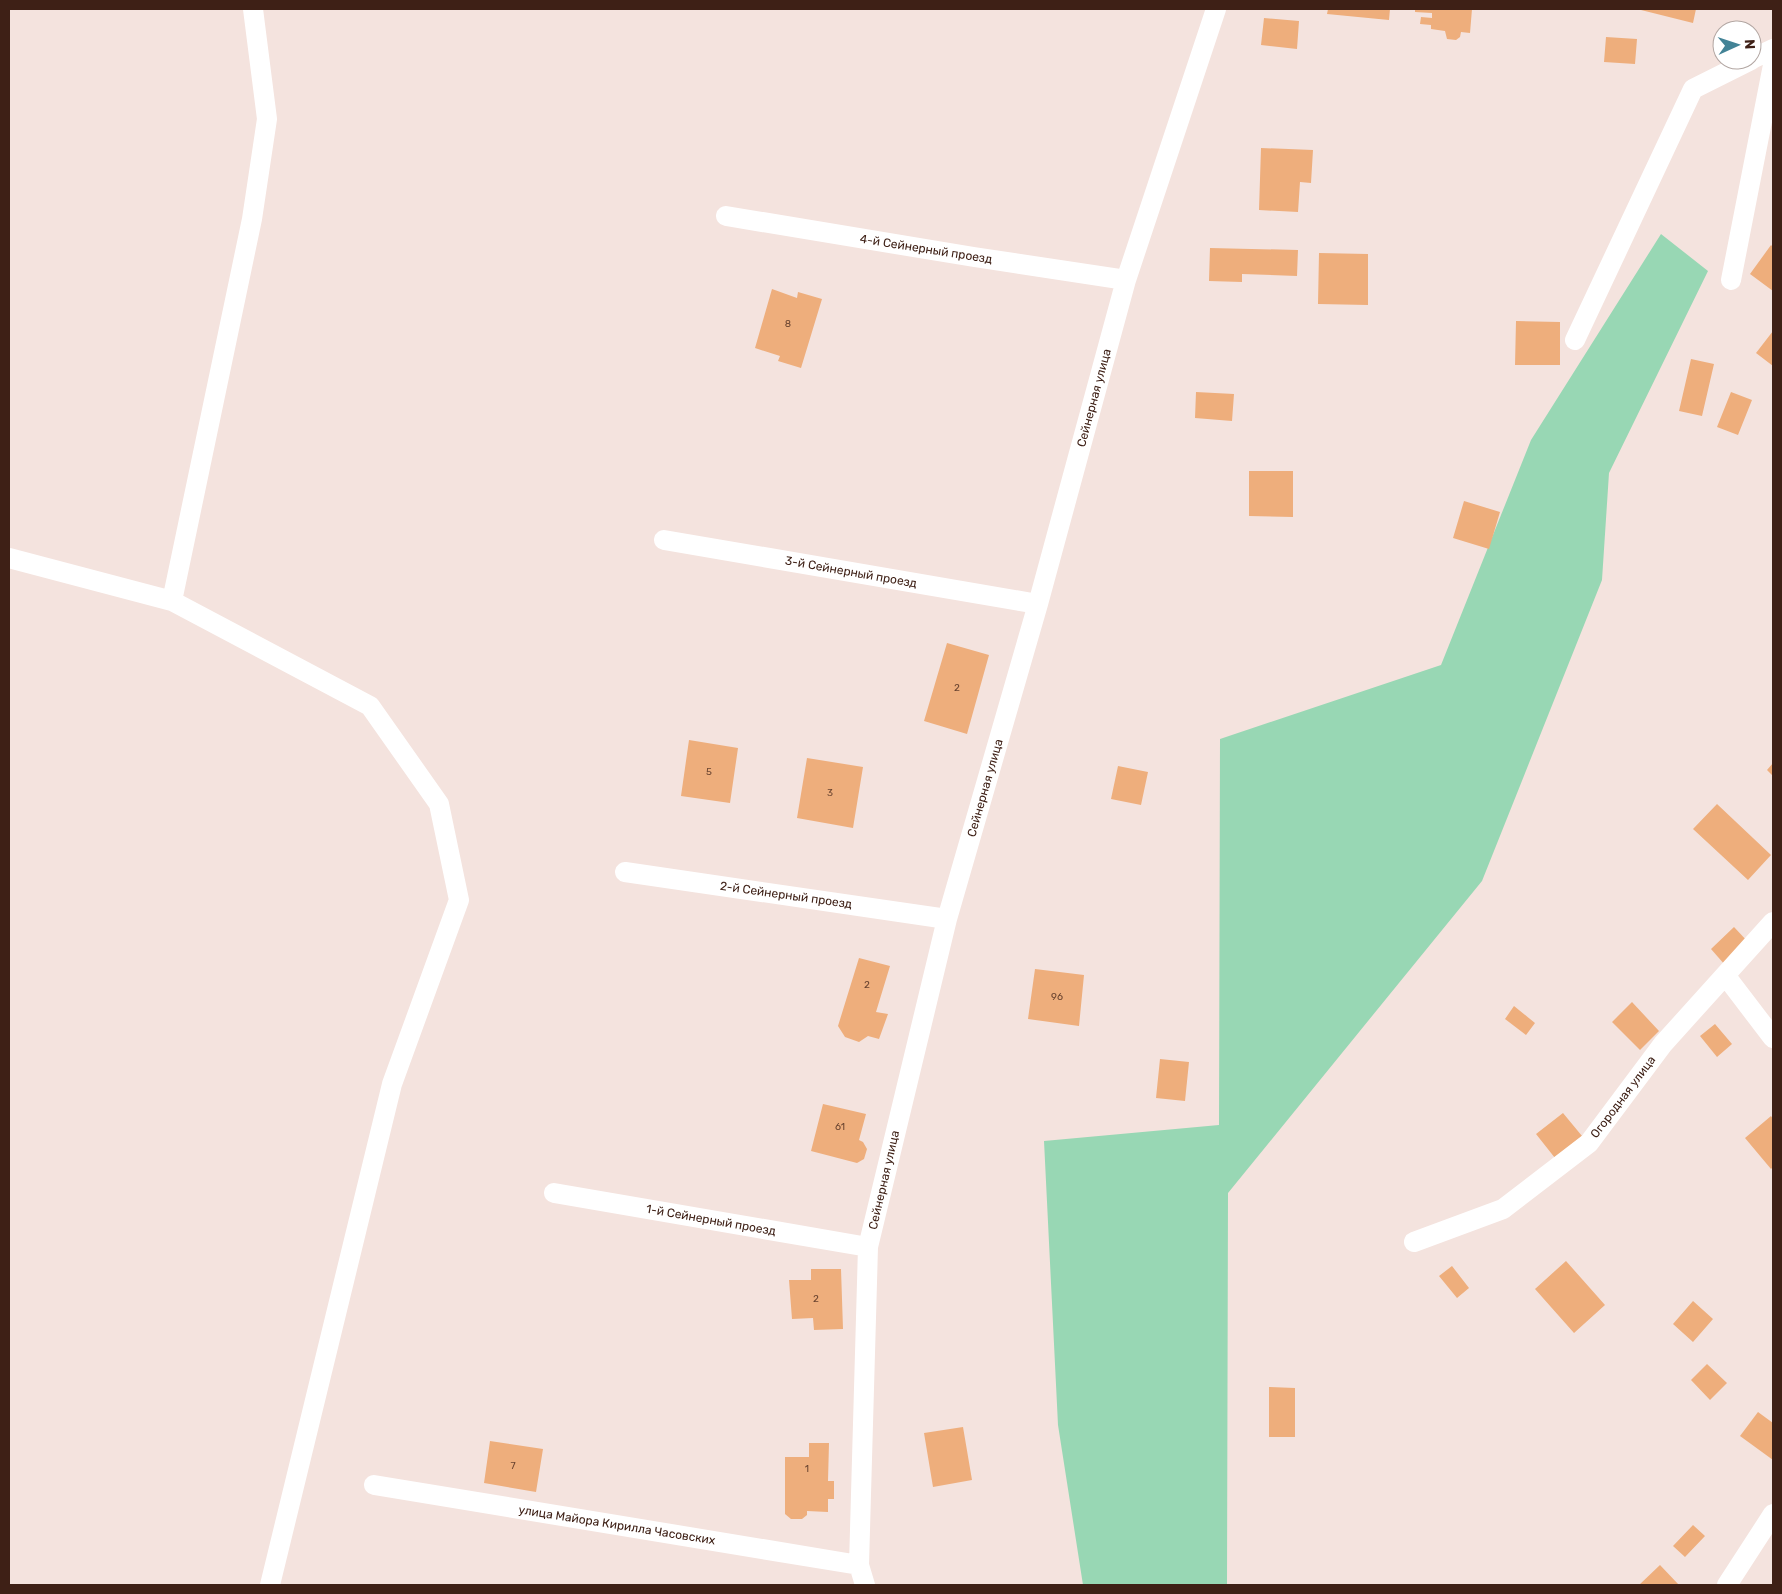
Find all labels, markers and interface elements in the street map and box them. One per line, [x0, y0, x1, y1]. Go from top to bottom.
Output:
north arrow [1712, 20, 1762, 70]
text: N [1741, 39, 1758, 50]
street label: 4-й Сейнерный проезд [859, 232, 993, 266]
house number: 8 [785, 318, 791, 330]
street label: Сейнерная улица [1074, 347, 1114, 449]
street label: 3-й Сейнерный проезд [784, 553, 918, 591]
house number: 2 [954, 682, 960, 694]
street label: Сейнерная улица [964, 737, 1006, 839]
house number: 5 [706, 766, 712, 778]
house number: 3 [827, 787, 833, 799]
street label: 2-й Сейнерный проезд [719, 879, 853, 911]
house number: 2 [864, 979, 870, 991]
house number: 96 [1051, 991, 1063, 1003]
street label: Огородная улица [1588, 1053, 1658, 1141]
house number: 61 [835, 1121, 845, 1133]
street label: Сейнерная улица [866, 1129, 902, 1231]
street label: 1-й Сейнерный проезд [645, 1202, 777, 1238]
house number: 2 [813, 1293, 819, 1305]
house number: 7 [510, 1460, 516, 1472]
house number: 1 [805, 1463, 809, 1475]
street label: улица Майора Кирилла Часовских [518, 1503, 717, 1548]

